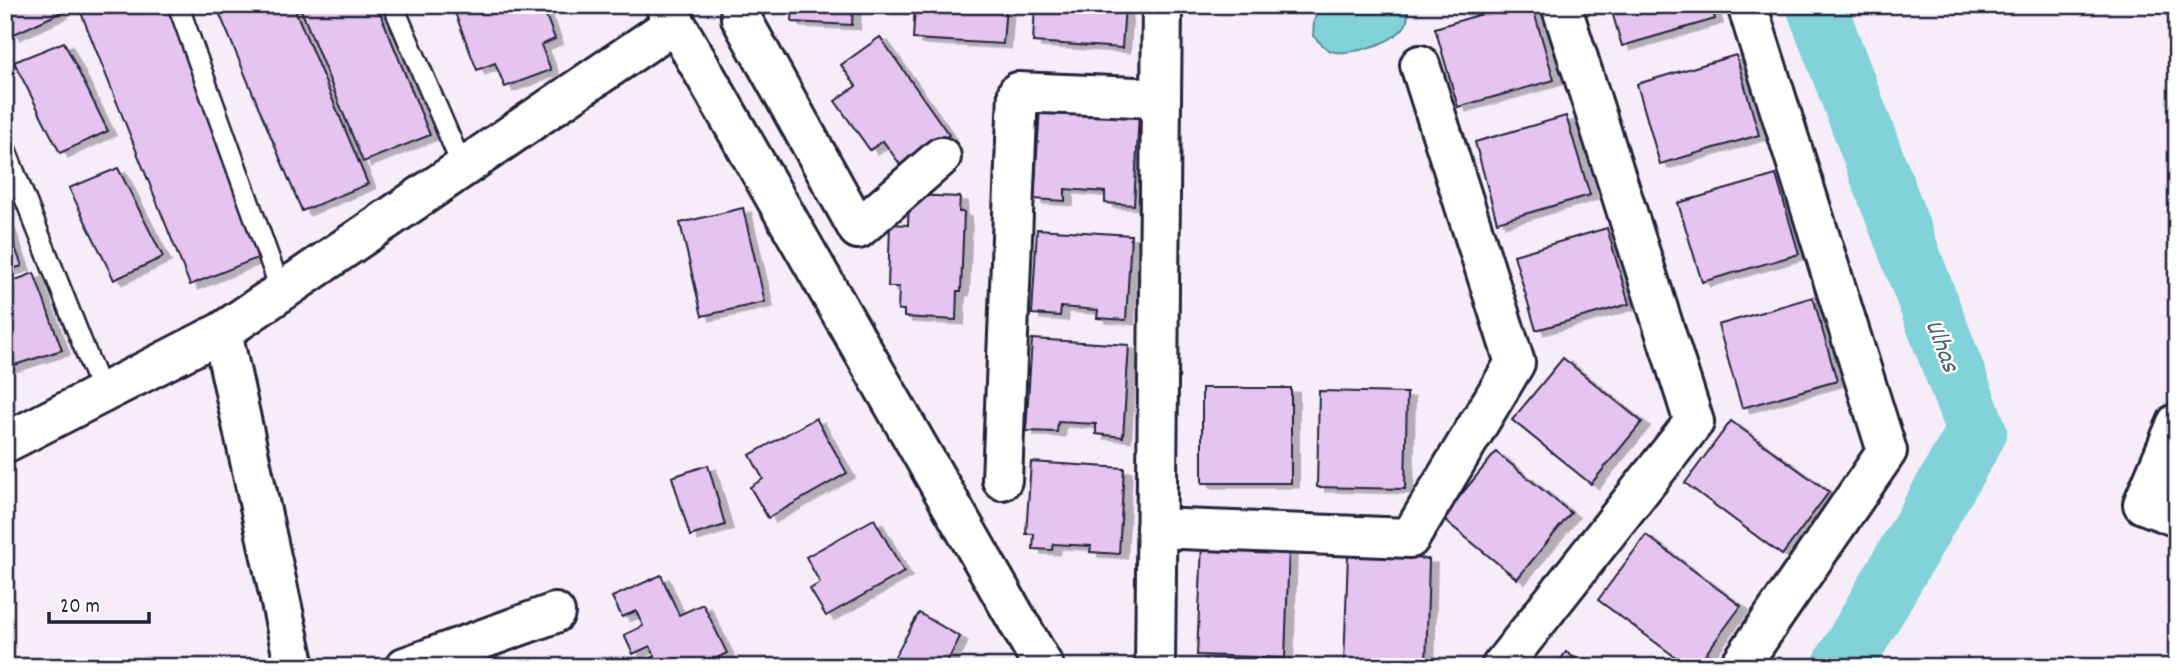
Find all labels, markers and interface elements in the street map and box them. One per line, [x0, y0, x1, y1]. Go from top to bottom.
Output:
water label: Ulhas [1914, 315, 1968, 379]
scale bar [49, 581, 149, 625]
text: 20 m [60, 593, 100, 623]

